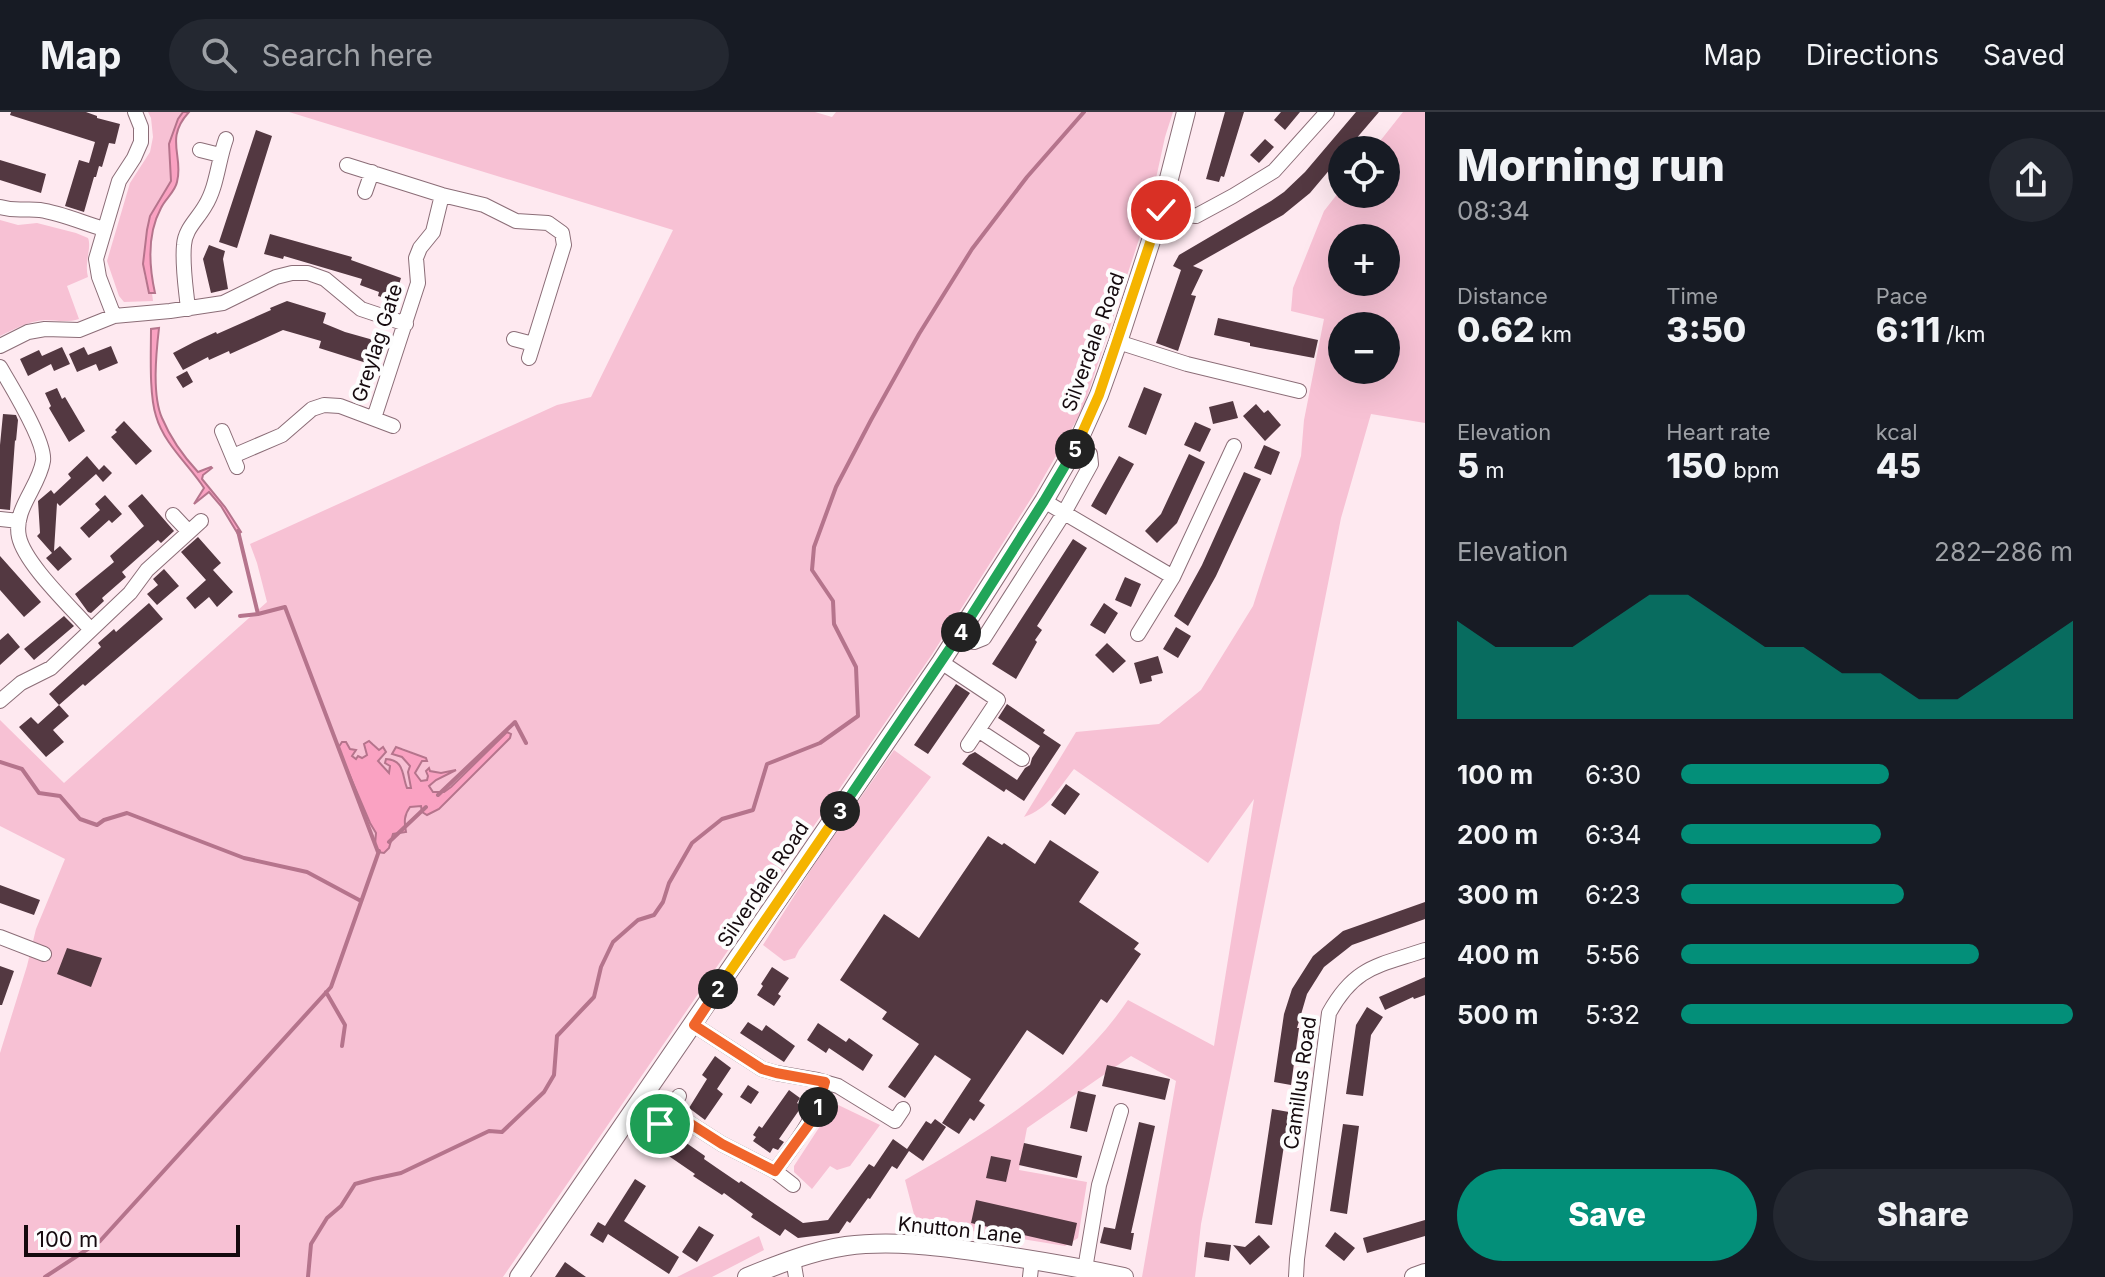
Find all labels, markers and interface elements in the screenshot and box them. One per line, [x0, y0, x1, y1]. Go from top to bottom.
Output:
search box [169, 19, 729, 91]
text: Map [40, 32, 121, 78]
icon: search [197, 33, 241, 77]
text: Search here [261, 37, 433, 73]
text: Map [1703, 38, 1762, 72]
text: Directions [1806, 38, 1939, 72]
text: Saved [1983, 38, 2065, 72]
map controls [1328, 136, 1400, 384]
button: locate [1328, 136, 1400, 208]
text: Morning run [1457, 138, 1725, 192]
button: share [1989, 138, 2073, 222]
pin [1127, 176, 1195, 244]
icon: check [1139, 188, 1183, 232]
text: 08:34 [1457, 195, 1530, 226]
button: + [1328, 224, 1400, 296]
street label: Silverdale Road [1057, 269, 1129, 415]
street label: Greylag Gate [347, 281, 407, 405]
text: Distance [1457, 283, 1548, 309]
text: Time [1666, 283, 1718, 309]
text: Pace [1876, 283, 1927, 309]
text: 0.62 [1457, 309, 1535, 350]
text: 3:50 [1666, 309, 1746, 350]
text: 6:11 [1876, 309, 1940, 350]
button: − [1328, 312, 1400, 384]
text: km [1535, 321, 1572, 347]
text: /km [1940, 321, 1986, 347]
text: Elevation [1457, 419, 1551, 445]
text: Heart rate [1666, 419, 1771, 445]
text: kcal [1876, 419, 1918, 445]
pin: 5 [1055, 429, 1095, 469]
text: 5 [1068, 436, 1082, 462]
text: 5 [1457, 445, 1479, 486]
text: 150 [1666, 445, 1727, 486]
text: 45 [1876, 445, 1921, 486]
text: m [1479, 457, 1505, 483]
text: bpm [1727, 457, 1779, 483]
text: Elevation [1457, 536, 1568, 567]
text: 282–286 m [1934, 536, 2073, 567]
pin: 4 [941, 612, 981, 652]
text: 4 [954, 619, 968, 645]
text: 100 m [1457, 759, 1533, 790]
text: 6:30 [1585, 759, 1641, 790]
pin: 3 [820, 791, 860, 831]
text: 3 [833, 798, 847, 824]
street label: Silverdale Road [712, 817, 814, 951]
text: 200 m [1457, 819, 1538, 850]
text: 6:34 [1585, 819, 1641, 850]
text: 300 m [1457, 879, 1539, 910]
text: 6:23 [1585, 879, 1641, 910]
text: 400 m [1457, 939, 1540, 970]
text: 5:56 [1585, 939, 1640, 970]
pin: 2 [698, 969, 738, 1009]
text: 2 [711, 976, 725, 1002]
text: 500 m [1457, 999, 1539, 1030]
text: 5:32 [1585, 999, 1640, 1030]
street label: Camillus Road [1279, 1015, 1321, 1151]
pin: 1 [798, 1087, 838, 1127]
pin [626, 1090, 694, 1158]
text: 1 [813, 1094, 823, 1120]
icon: arrive [638, 1102, 682, 1146]
button: Save [1457, 1169, 1757, 1261]
button: Share [1773, 1169, 2073, 1261]
street label: Knutton Lane [897, 1212, 1023, 1248]
scale bar [24, 1221, 240, 1257]
text: 100 m [36, 1226, 98, 1252]

